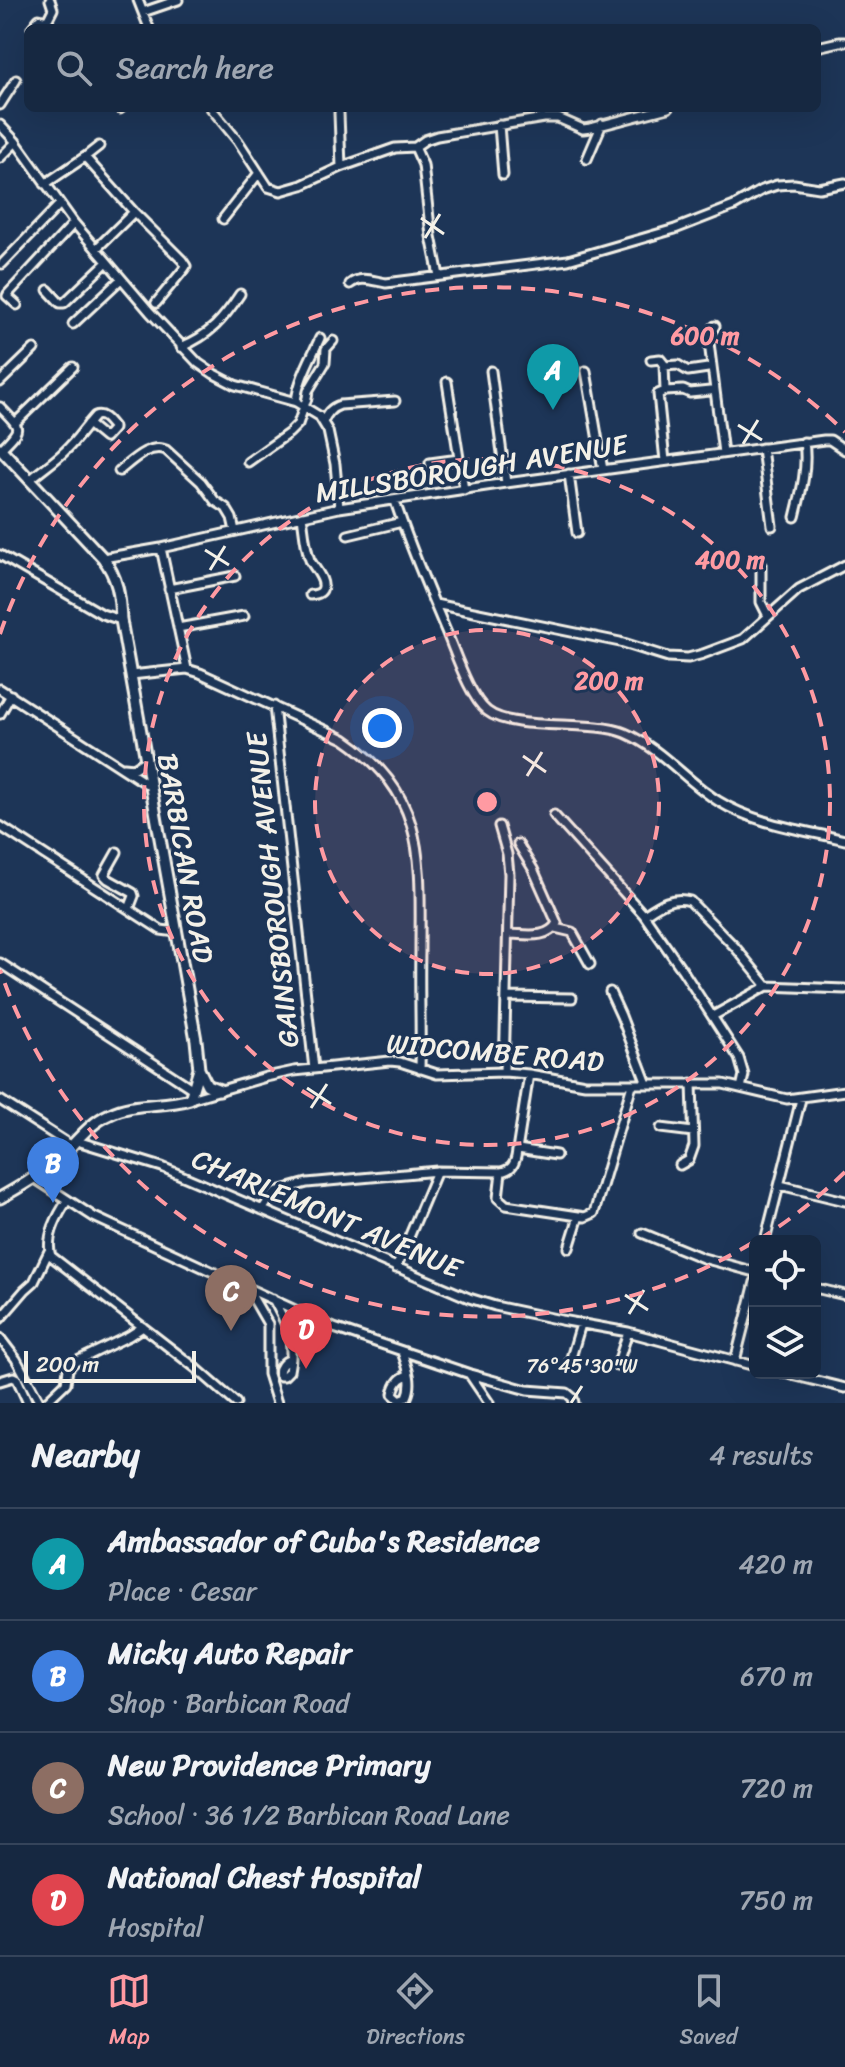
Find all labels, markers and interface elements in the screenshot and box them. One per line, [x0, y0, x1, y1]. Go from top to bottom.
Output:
search box [24, 24, 821, 112]
text: Search here [116, 41, 274, 95]
icon: search [52, 46, 96, 90]
text: 600 m [670, 315, 740, 357]
pin: A [527, 344, 579, 410]
street label: MILLSBOROUGH AVENUE [312, 419, 632, 517]
text: 400 m [695, 539, 766, 581]
text: 200 m [574, 660, 644, 702]
your location [362, 708, 402, 748]
street label: GAINSBOROUGH AVENUE [231, 728, 313, 1050]
street label: BARBICAN ROAD [143, 749, 228, 967]
centre of rings [473, 788, 501, 816]
street label: WIDCOMBE ROAD [384, 1019, 606, 1086]
street label: CHARLEMONT AVENUE [184, 1134, 471, 1293]
pin: B [27, 1137, 79, 1203]
map controls [749, 1235, 821, 1379]
button: locate [749, 1235, 821, 1307]
pin: C [205, 1265, 257, 1331]
pin: D [280, 1303, 332, 1369]
button: layers [749, 1307, 821, 1379]
text: 200 m [36, 1345, 99, 1384]
scale bar [24, 1347, 196, 1383]
text: 76°45'30"W [527, 1349, 638, 1384]
text: Nearby [32, 1425, 140, 1485]
text: 4 results [709, 1432, 813, 1478]
text: Ambassador of Cuba's Residence [108, 1514, 540, 1568]
text: A [49, 1541, 67, 1587]
text: 420 m [739, 1541, 813, 1587]
text: Place · Cesar [108, 1568, 256, 1614]
text: Micky Auto Repair [108, 1626, 351, 1680]
text: B [50, 1653, 66, 1699]
text: 670 m [740, 1653, 813, 1699]
text: Shop · Barbican Road [108, 1680, 349, 1726]
text: New Providence Primary [108, 1738, 430, 1792]
text: C [50, 1765, 66, 1811]
text: 720 m [740, 1765, 813, 1811]
text: School · 36 1/2 Barbican Road Lane [108, 1792, 510, 1838]
text: National Chest Hospital [108, 1850, 421, 1904]
text: D [50, 1877, 66, 1923]
text: 750 m [739, 1877, 813, 1923]
text: Hospital [108, 1904, 203, 1950]
tab: Map [107, 1969, 151, 2056]
tab: Directions [366, 1969, 465, 2056]
tab: Saved [680, 1969, 738, 2056]

